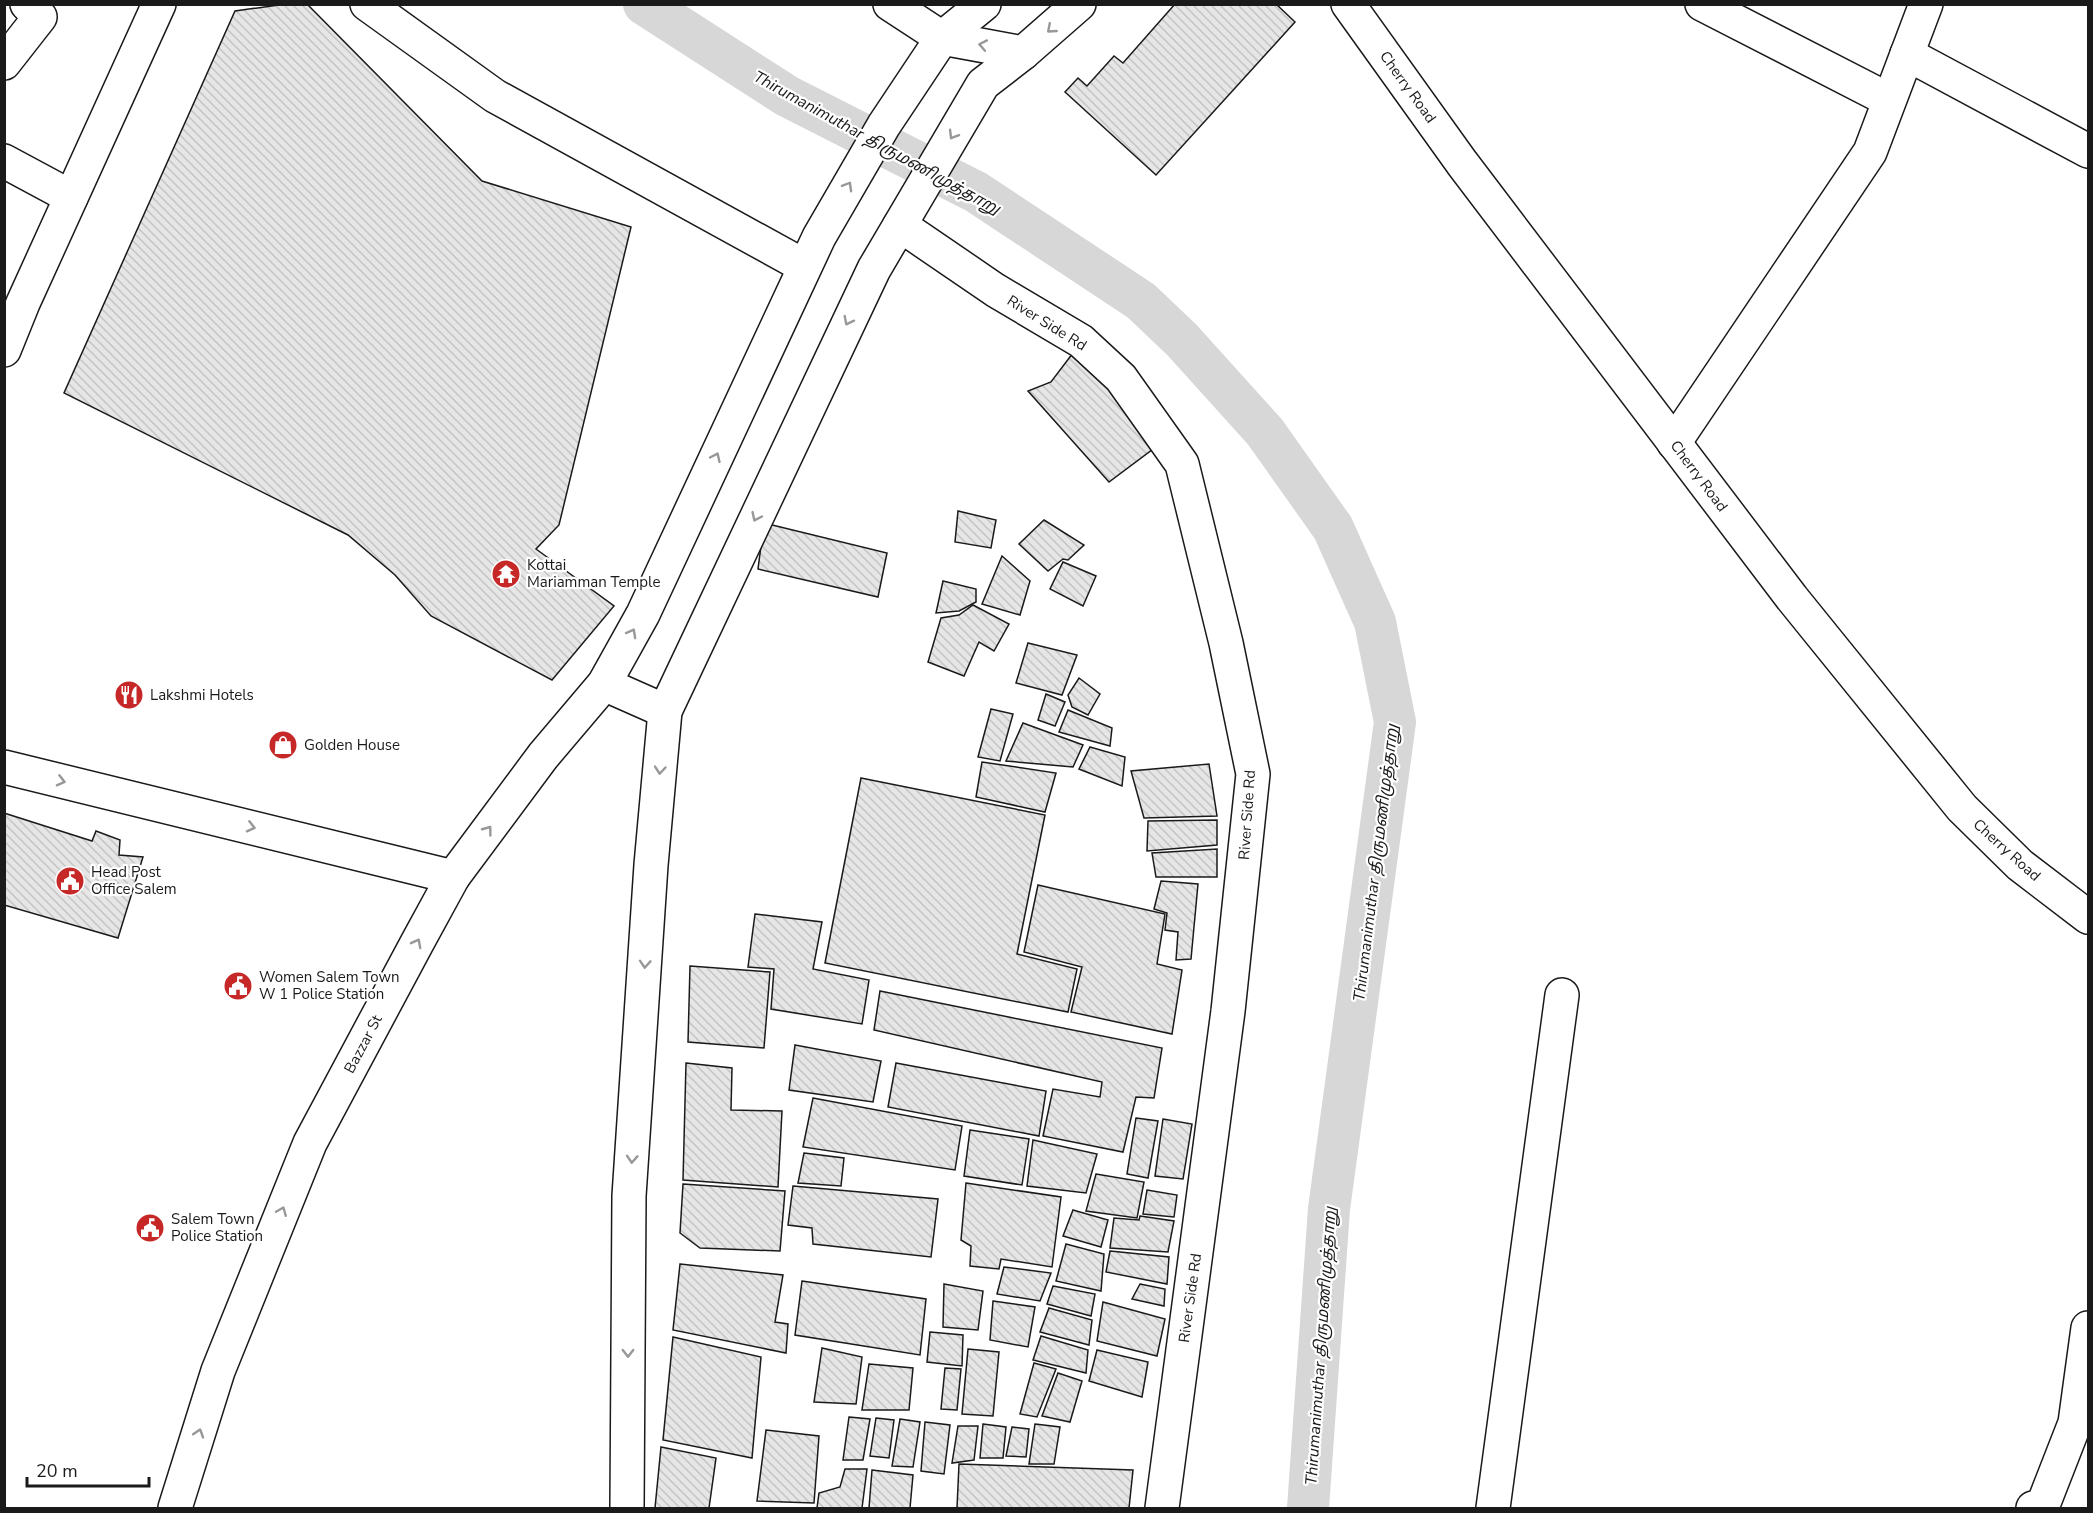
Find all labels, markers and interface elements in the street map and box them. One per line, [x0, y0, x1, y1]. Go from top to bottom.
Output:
one-way arrow [1047, 22, 1058, 33]
one-way arrow [978, 40, 987, 52]
street label: Cherry Road [1375, 47, 1441, 127]
water label: Thirumanimuthar திருமணிமுத்தாறு [749, 66, 1005, 220]
one-way arrow [949, 128, 960, 139]
one-way arrow [841, 182, 853, 192]
street label: River Side Rd [1003, 291, 1091, 355]
one-way arrow [843, 315, 855, 326]
street label: Cherry Road [1666, 436, 1732, 516]
one-way arrow [708, 453, 720, 464]
one-way arrow [751, 510, 763, 521]
place label: Kottai Mariamman Temple [527, 555, 660, 592]
temple icon: Kottai Mariamman Temple [490, 558, 522, 590]
one-way arrow [625, 629, 636, 639]
restaurant icon: Lakshmi Hotels [113, 679, 145, 711]
place label: Lakshmi Hotels [150, 685, 254, 705]
water label: Thirumanimuthar திருமணிமுத்தாறு [1348, 723, 1404, 1003]
shop icon: Golden House [267, 729, 299, 761]
place label: Golden House [304, 735, 400, 755]
one-way arrow [654, 765, 667, 774]
street label: River Side Rd [1234, 769, 1260, 861]
one-way arrow [56, 773, 66, 786]
street label: Cherry Road [1969, 814, 2045, 886]
one-way arrow [246, 819, 256, 832]
one-way arrow [481, 825, 492, 836]
place label: Head Post Office Salem [91, 862, 177, 899]
public building icon: Head Post Office Salem [54, 865, 86, 897]
one-way arrow [410, 939, 421, 950]
one-way arrow [638, 960, 651, 969]
place label: Women Salem Town W 1 Police Station [259, 967, 400, 1004]
public building icon: Women Salem Town W 1 Police Station [222, 970, 254, 1002]
street label: Bazzar St [339, 1011, 387, 1077]
one-way arrow [626, 1154, 639, 1163]
water label: Thirumanimuthar திருமணிமுத்தாறு [1300, 1205, 1342, 1486]
one-way arrow [275, 1206, 287, 1217]
place label: Salem Town Police Station [171, 1209, 263, 1246]
public building icon: Salem Town Police Station [134, 1212, 166, 1244]
street label: River Side Rd [1174, 1252, 1206, 1344]
one-way arrow [622, 1349, 634, 1358]
one-way arrow [191, 1428, 204, 1439]
scale bar [27, 1450, 148, 1488]
text: 20 m [36, 1459, 78, 1483]

